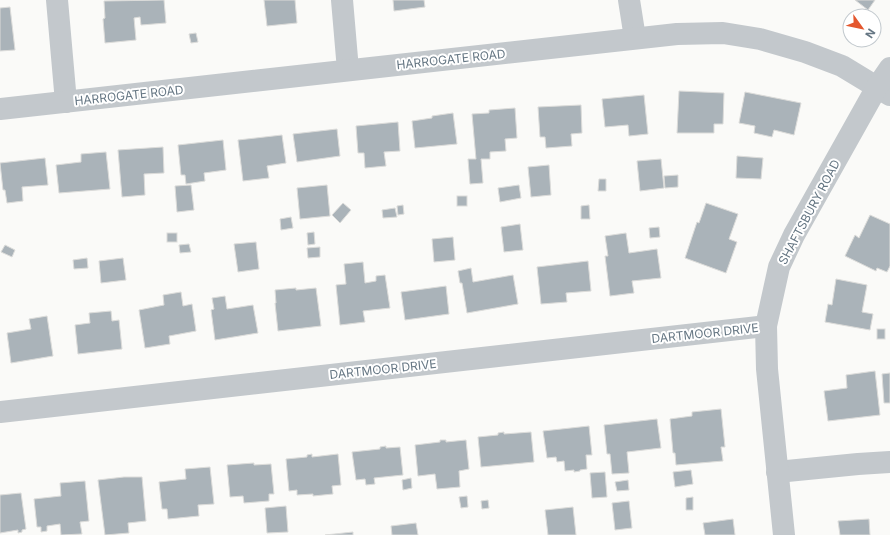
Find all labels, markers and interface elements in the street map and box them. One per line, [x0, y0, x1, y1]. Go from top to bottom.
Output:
north arrow [842, 8, 882, 48]
text: N [862, 26, 879, 41]
street label: HARROGATE ROAD [396, 46, 506, 72]
street label: HARROGATE ROAD [74, 82, 184, 108]
street label: SHAFTSBURY ROAD [775, 157, 843, 267]
street label: DARTMOOR DRIVE [651, 320, 759, 346]
street label: DARTMOOR DRIVE [329, 356, 437, 382]

